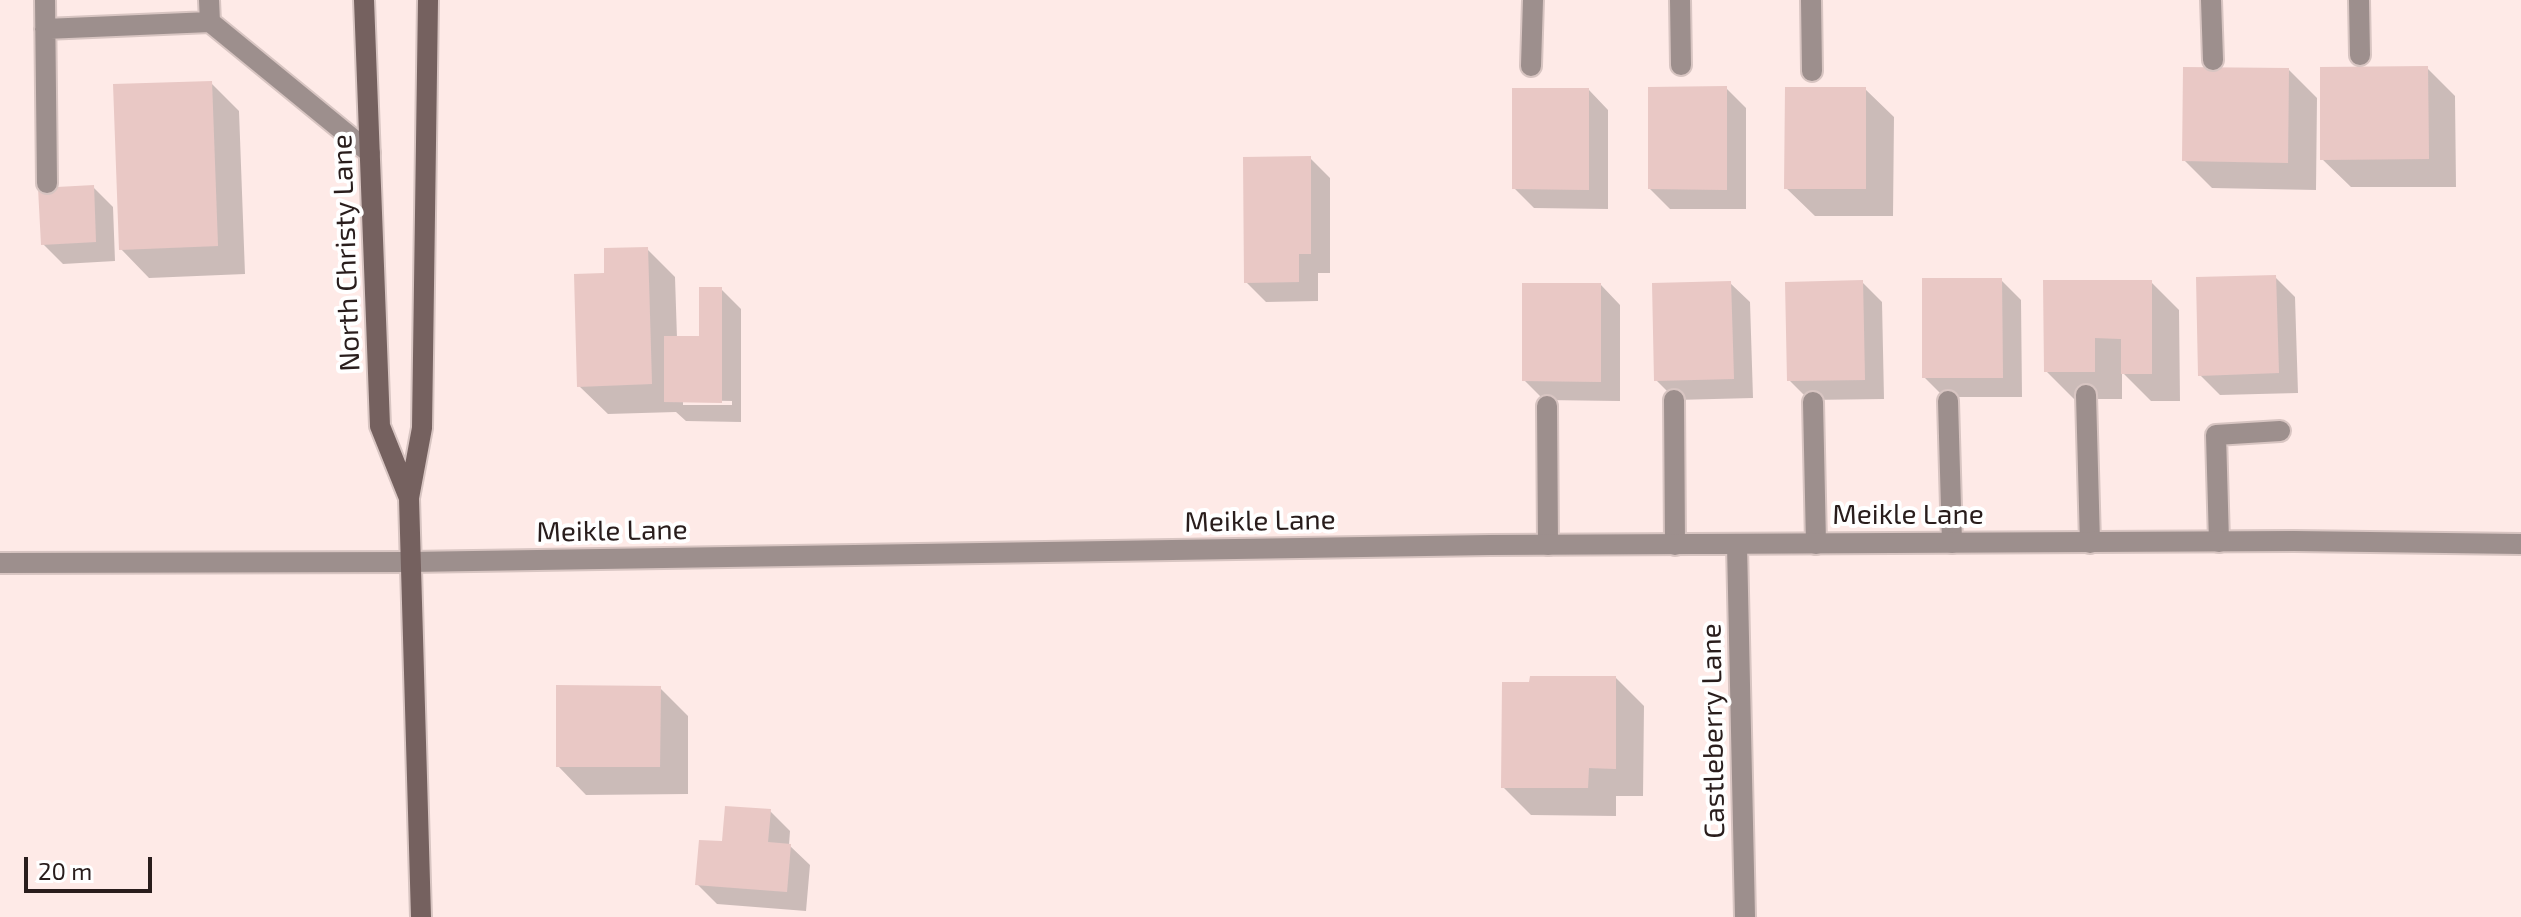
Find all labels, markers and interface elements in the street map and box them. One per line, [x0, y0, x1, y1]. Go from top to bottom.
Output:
street label: North Christy Lane [325, 134, 367, 372]
street label: Meikle Lane [1832, 498, 1984, 532]
street label: Meikle Lane [1184, 503, 1336, 539]
street label: Meikle Lane [536, 513, 688, 549]
street label: Castleberry Lane [1694, 623, 1732, 839]
scale bar [28, 841, 156, 891]
text: 20 m [38, 856, 92, 885]

